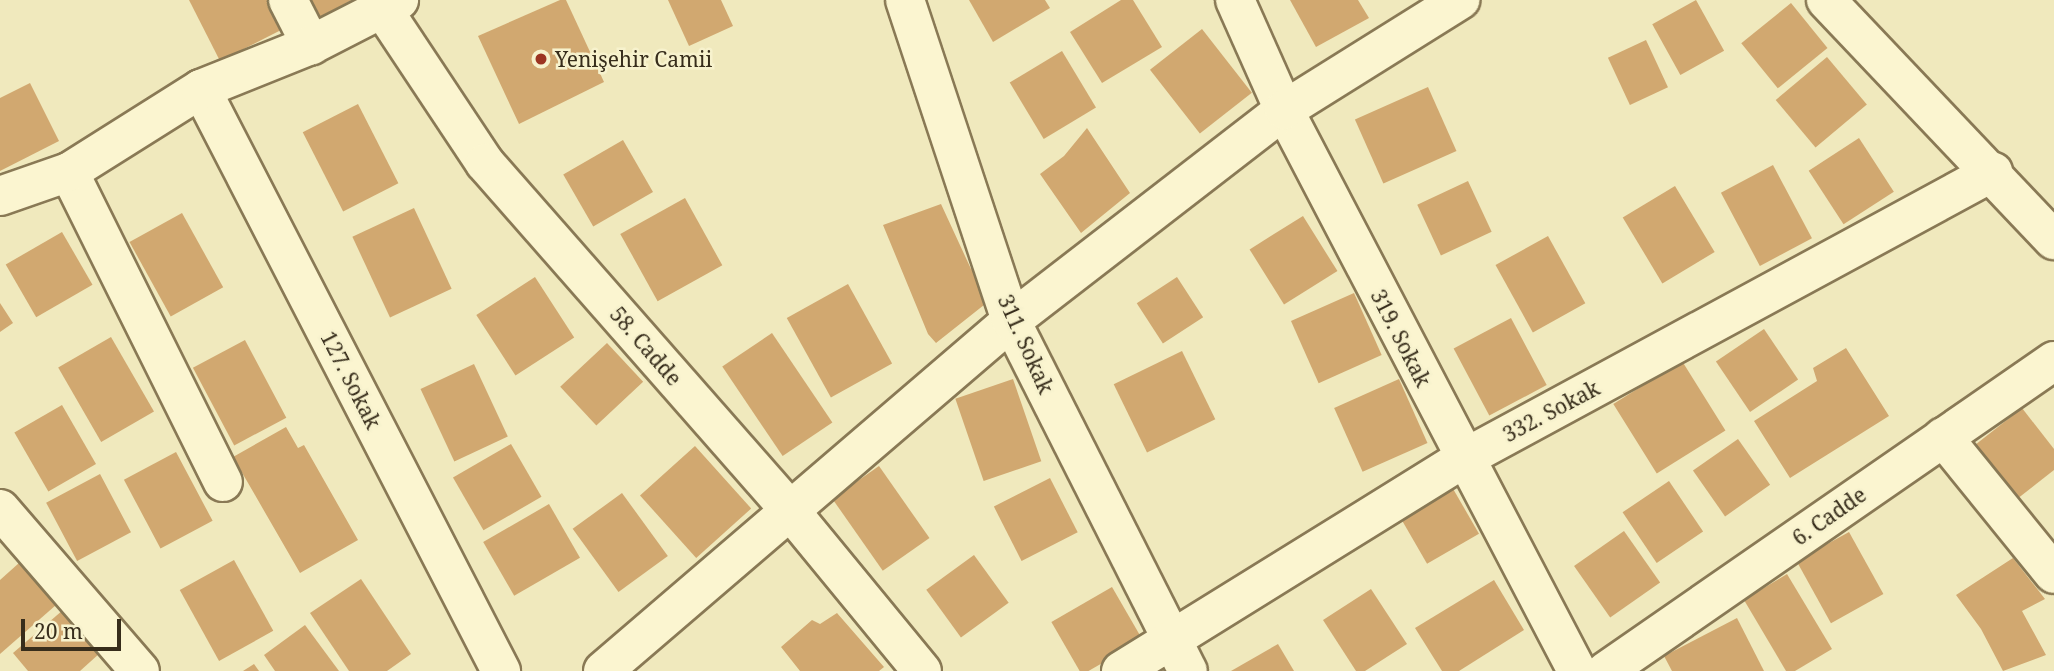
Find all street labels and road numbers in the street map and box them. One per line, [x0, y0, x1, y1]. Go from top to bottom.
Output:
street label: 319. Sokak [1366, 285, 1436, 391]
street label: 311. Sokak [993, 291, 1059, 397]
street label: 58. Cadde [605, 302, 687, 390]
street label: 127. Sokak [316, 327, 386, 433]
street label: 332. Sokak [1498, 375, 1604, 447]
street label: 6. Cadde [1787, 482, 1871, 550]

